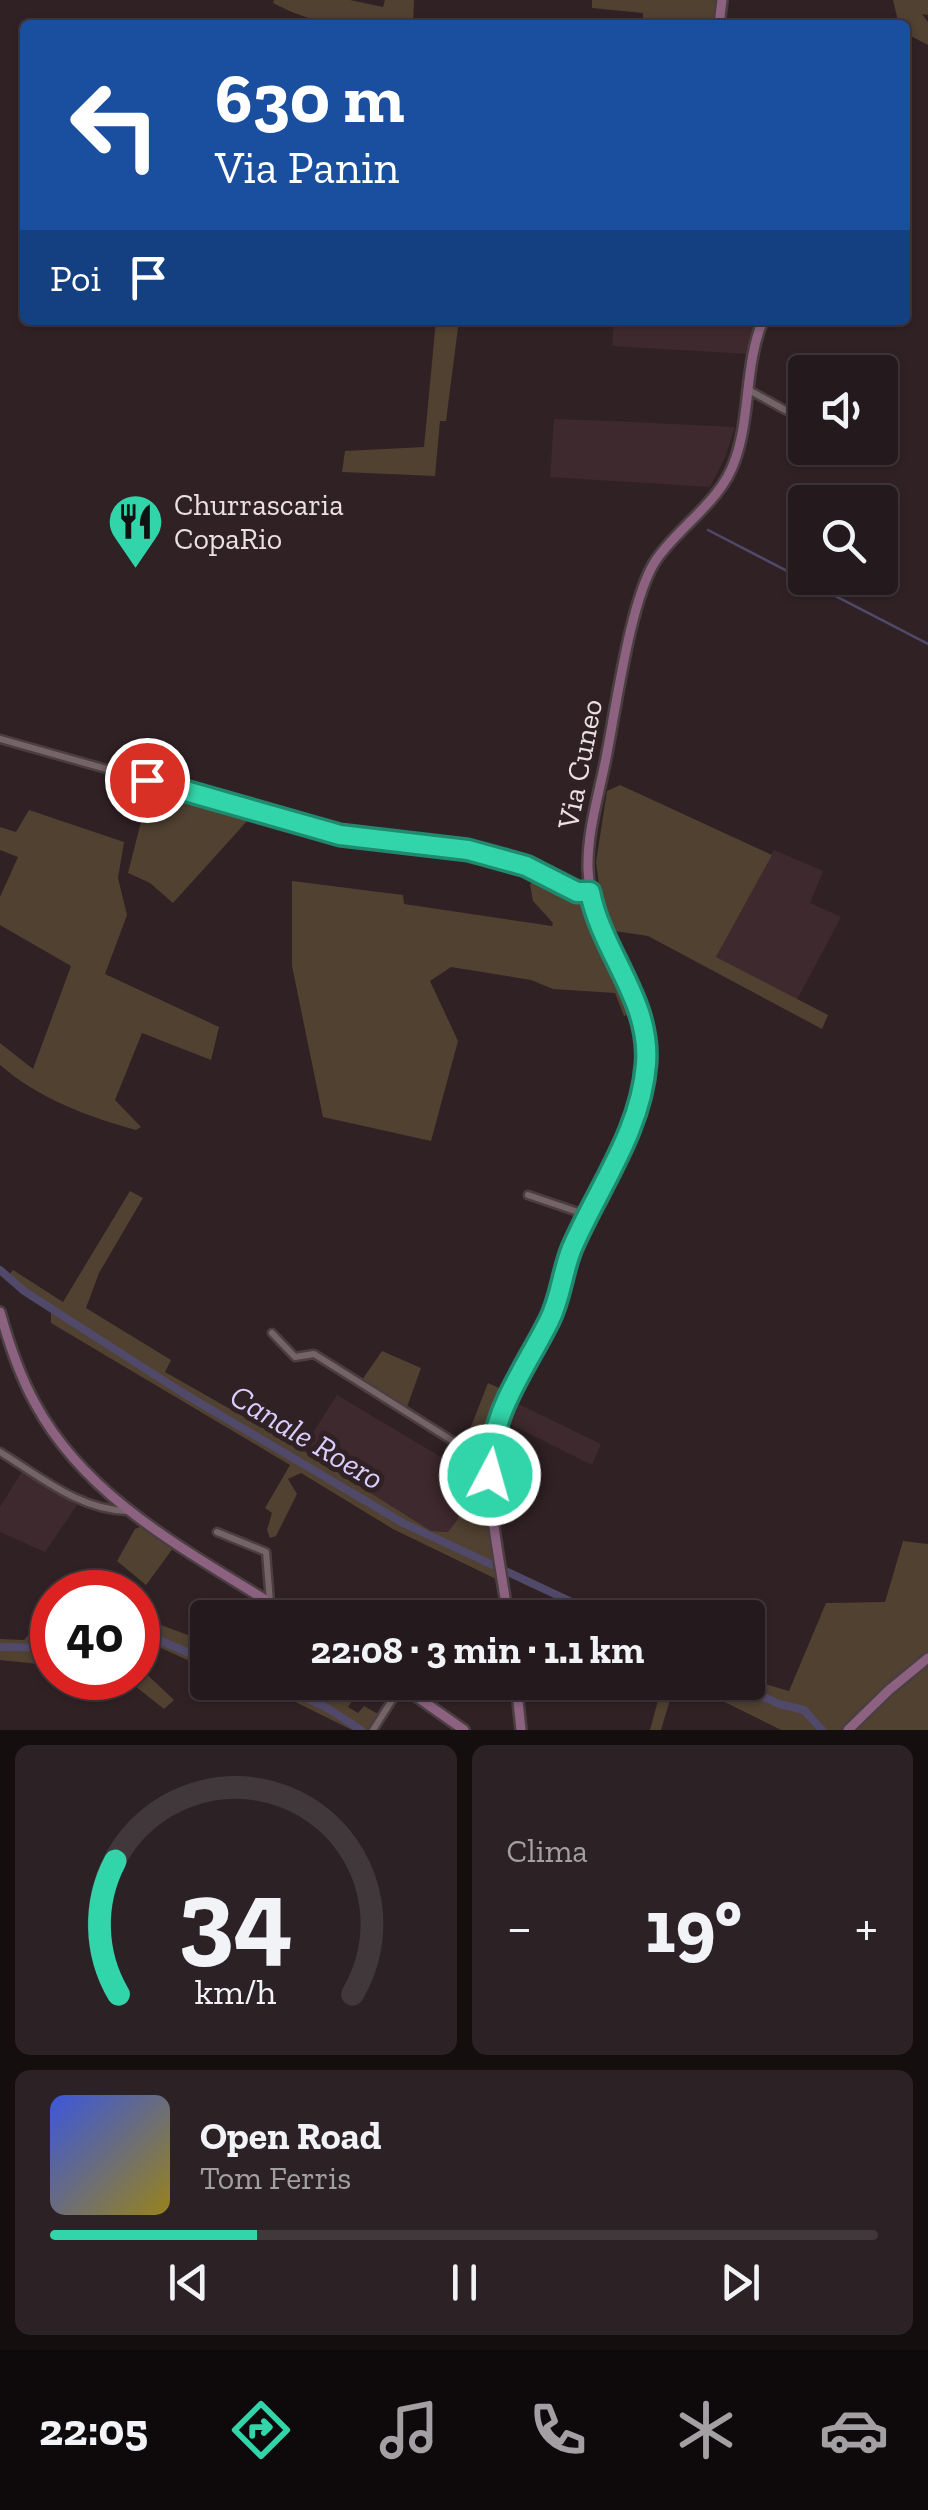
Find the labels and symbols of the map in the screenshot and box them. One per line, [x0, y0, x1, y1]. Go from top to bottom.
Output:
place label: Churrascaria CopaRio [174, 487, 344, 557]
restaurant icon: Churrascaria CopaRio [105, 492, 165, 571]
street label: Via Cuneo [550, 696, 610, 833]
pin [105, 738, 190, 823]
water label: Canale Roero [223, 1376, 391, 1498]
position arrow [438, 1423, 542, 1527]
speed limit sign: 40 [30, 1570, 160, 1700]

